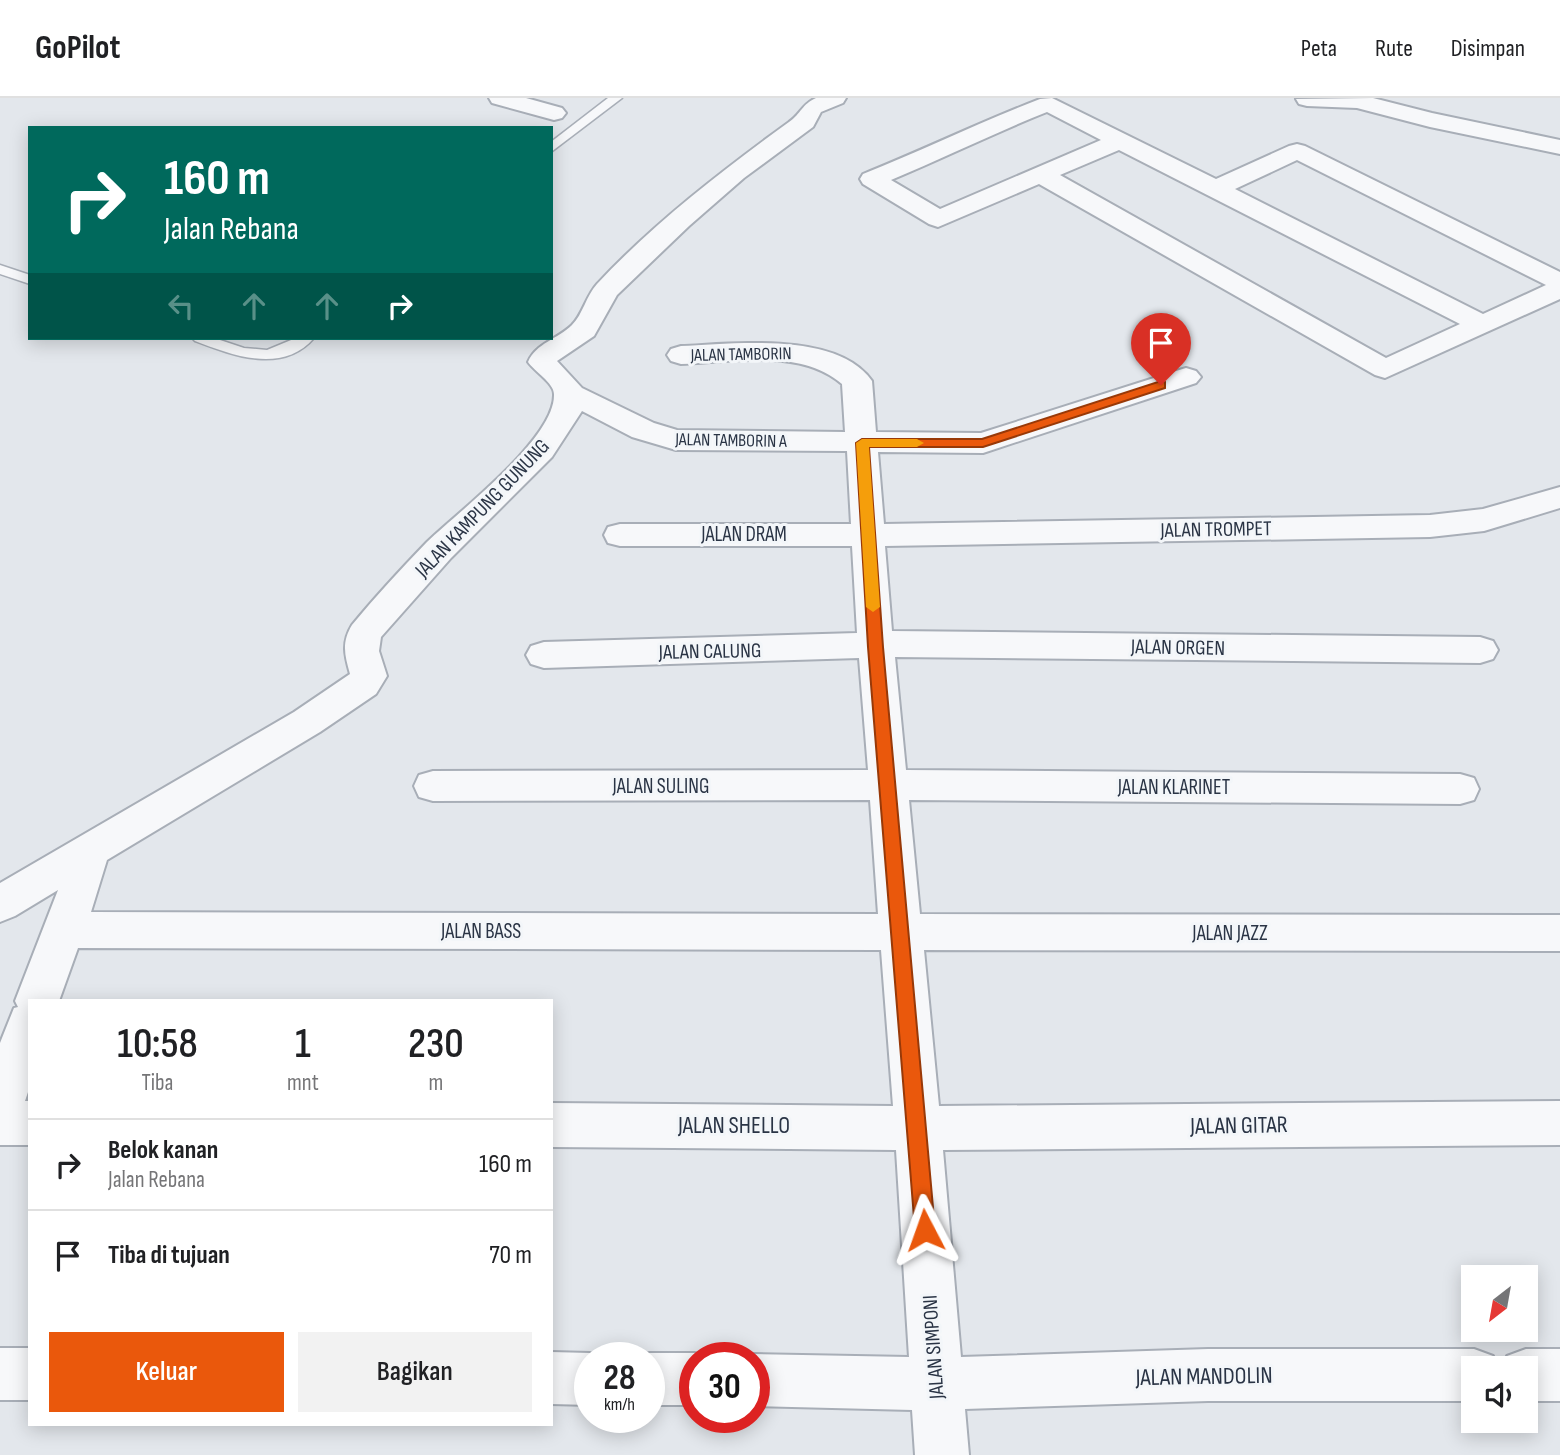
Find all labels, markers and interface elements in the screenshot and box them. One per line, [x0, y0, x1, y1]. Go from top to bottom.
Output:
text: GoPilot [35, 28, 120, 68]
text: Peta [1301, 34, 1337, 63]
text: Rute [1375, 34, 1413, 63]
text: Disimpan [1451, 34, 1525, 63]
text: 160 m [164, 150, 270, 209]
icon: right [49, 154, 140, 245]
text: Jalan Rebana [164, 210, 299, 249]
icon: left [162, 287, 200, 325]
icon: ahead [235, 287, 273, 325]
icon: ahead [308, 287, 346, 325]
icon: right [381, 287, 419, 325]
pin [1131, 313, 1191, 385]
icon: arrive [1142, 324, 1180, 362]
street label: JALAN TAMBORIN [689, 343, 792, 366]
street label: JALAN TAMBORIN A [674, 429, 787, 452]
street label: JALAN KAMPUNG GUNUNG [409, 434, 555, 583]
street label: JALAN TROMPET [1159, 516, 1272, 543]
street label: JALAN DRAM [700, 522, 787, 547]
street label: JALAN ORGEN [1130, 634, 1225, 661]
street label: JALAN CALUNG [658, 638, 762, 665]
street label: JALAN SULING [612, 774, 709, 799]
street label: JALAN KLARINET [1117, 775, 1231, 800]
street label: JALAN BASS [440, 919, 521, 944]
street label: JALAN JAZZ [1191, 921, 1268, 946]
text: 10:58 [117, 1019, 198, 1070]
text: 1 [295, 1019, 311, 1070]
text: 230 [408, 1019, 464, 1070]
text: Tiba [141, 1069, 173, 1097]
text: mnt [287, 1069, 319, 1097]
text: m [428, 1069, 443, 1097]
street label: JALAN GITAR [1189, 1110, 1288, 1141]
street label: JALAN SHELLO [677, 1111, 790, 1140]
text: Belok kanan [108, 1135, 218, 1166]
icon: right [49, 1146, 87, 1184]
text: 160 m [479, 1149, 532, 1180]
text: Jalan Rebana [108, 1166, 205, 1194]
position arrow [888, 1193, 962, 1267]
icon: arrive [49, 1237, 87, 1275]
text: Tiba di tujuan [108, 1240, 230, 1271]
text: 70 m [489, 1240, 532, 1271]
north arrow [1461, 1265, 1538, 1342]
map controls [1461, 1265, 1538, 1433]
street label: JALAN SIMPONI [917, 1294, 950, 1401]
button: Keluar [49, 1332, 284, 1412]
button: Bagikan [298, 1332, 532, 1412]
speed limit sign: 30 [679, 1342, 770, 1433]
button: sound [1461, 1356, 1538, 1433]
text: 28 [604, 1357, 635, 1400]
street label: JALAN MANDOLIN [1134, 1361, 1273, 1392]
text: km/h [604, 1394, 635, 1415]

